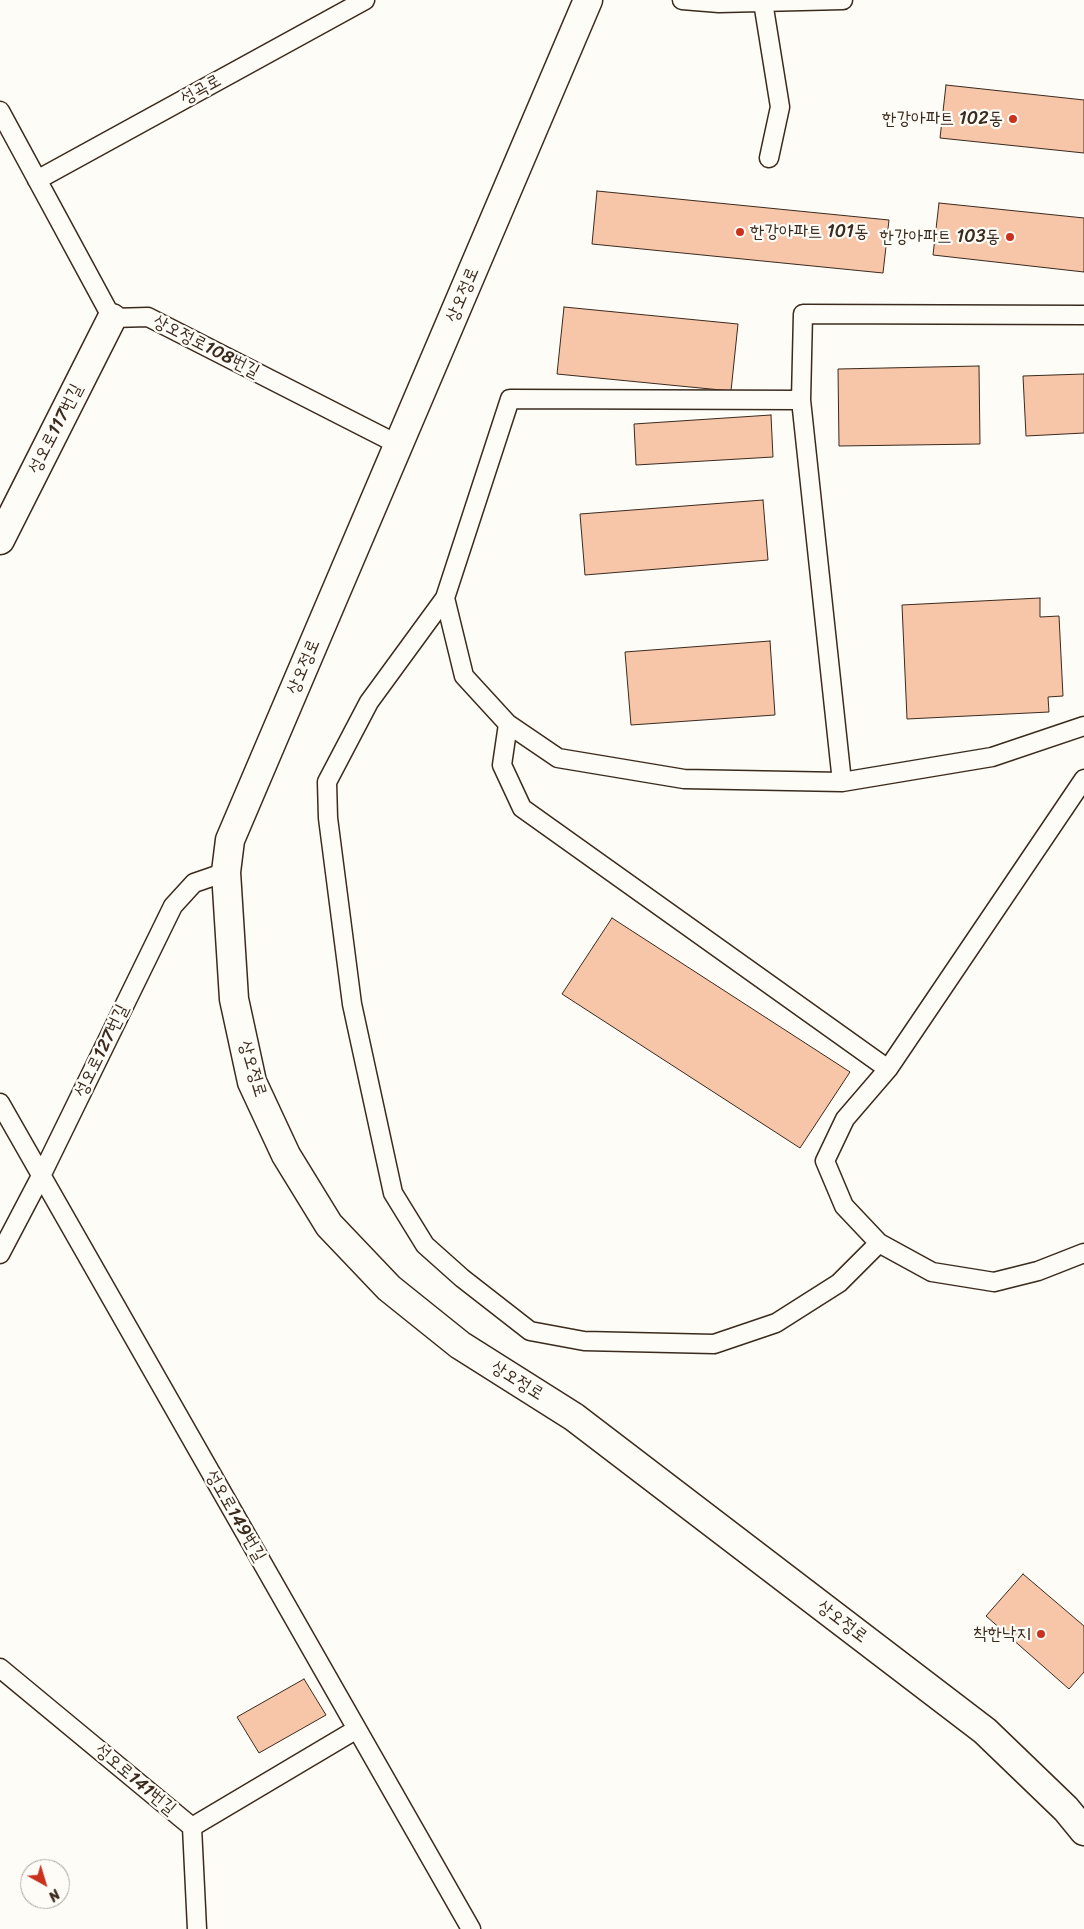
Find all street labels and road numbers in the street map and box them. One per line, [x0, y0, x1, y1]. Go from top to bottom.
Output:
street label: 성곡로 [177, 70, 225, 110]
street label: 상오정로 [442, 264, 484, 326]
street label: 상오정로108번길 [149, 311, 263, 383]
street label: 성오로117번길 [24, 380, 88, 478]
street label: 상오정로 [283, 636, 325, 698]
street label: 성오로127번길 [70, 1001, 134, 1101]
street label: 상오정로 [233, 1038, 271, 1100]
street label: 상오정로 [487, 1356, 547, 1406]
street label: 성오로149번길 [200, 1466, 270, 1566]
street label: 상오정로 [812, 1596, 872, 1648]
street label: 성오로141번길 [90, 1740, 180, 1820]

